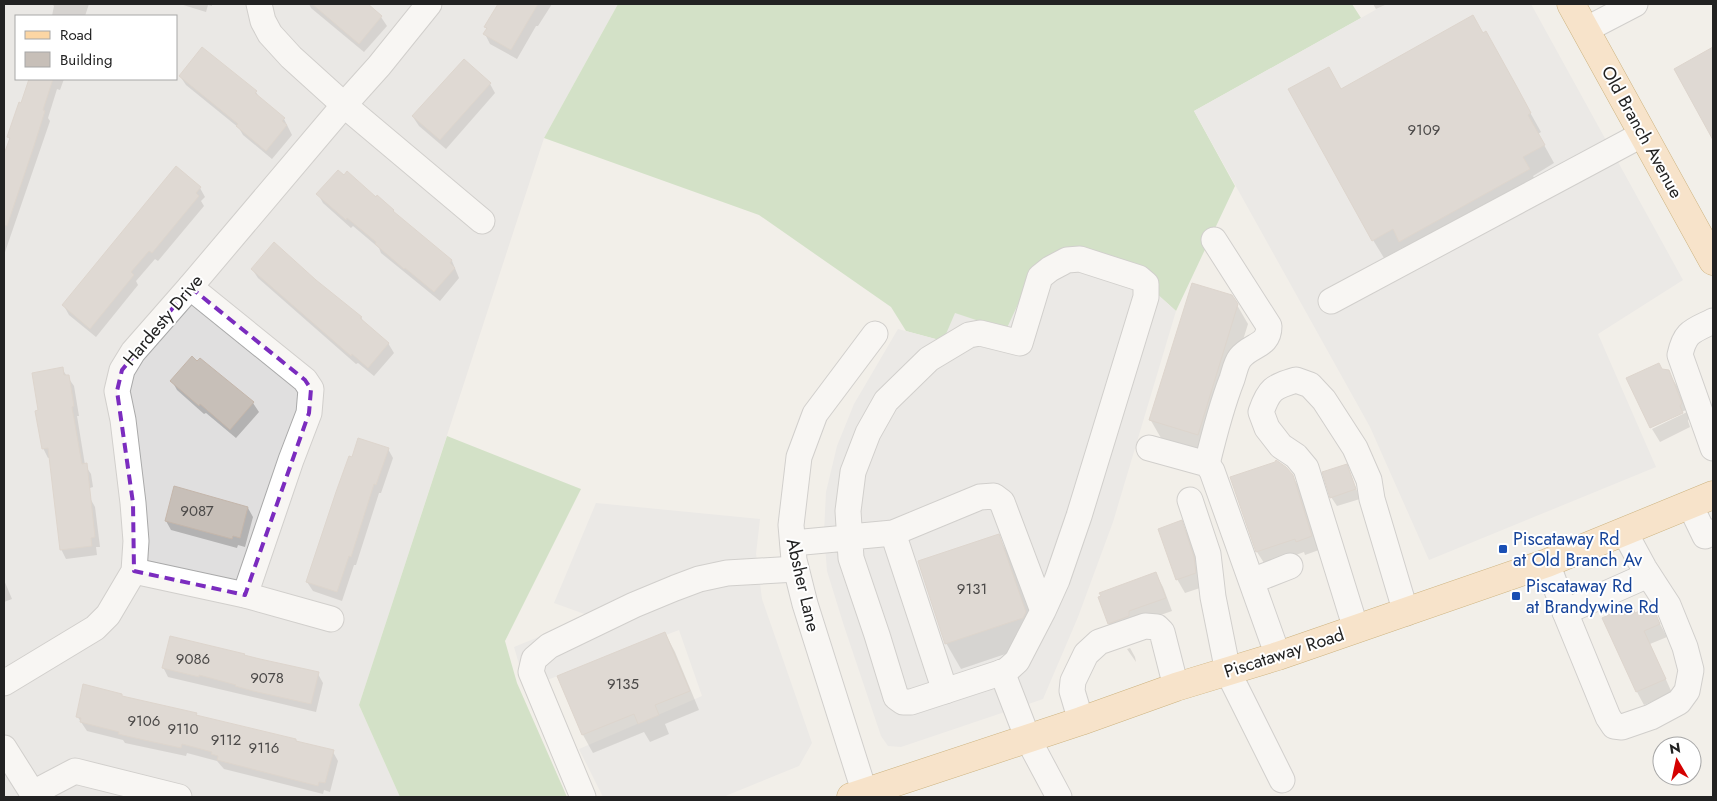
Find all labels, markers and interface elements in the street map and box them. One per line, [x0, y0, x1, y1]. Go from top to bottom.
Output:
legend [15, 15, 178, 80]
text: Road [60, 24, 92, 46]
text: Building [60, 49, 112, 71]
street label: Old Branch Avenue [1595, 61, 1689, 203]
house number: 9109 [1407, 119, 1441, 141]
street label: Hardesty Drive [117, 269, 209, 371]
house number: 9087 [180, 500, 214, 522]
place label: Piscataway Rd at Old Branch Av [1513, 526, 1642, 573]
street label: Absher Lane [780, 536, 826, 634]
marker: Piscataway Rd at Old Branch Av [1497, 543, 1509, 555]
place label: Piscataway Rd at Brandywine Rd [1526, 573, 1659, 620]
house number: 9131 [957, 578, 987, 600]
marker: Piscataway Rd at Brandywine Rd [1510, 590, 1522, 602]
street label: Piscataway Road [1221, 621, 1347, 685]
house number: 9086 [176, 648, 210, 670]
house number: 9078 [250, 667, 284, 689]
house number: 9135 [607, 673, 639, 695]
house number: 9106 [127, 710, 161, 732]
house number: 9110 [167, 718, 199, 740]
house number: 9112 [211, 729, 241, 751]
north arrow [1652, 736, 1702, 786]
house number: 9116 [249, 737, 279, 759]
text: N [1668, 737, 1682, 759]

